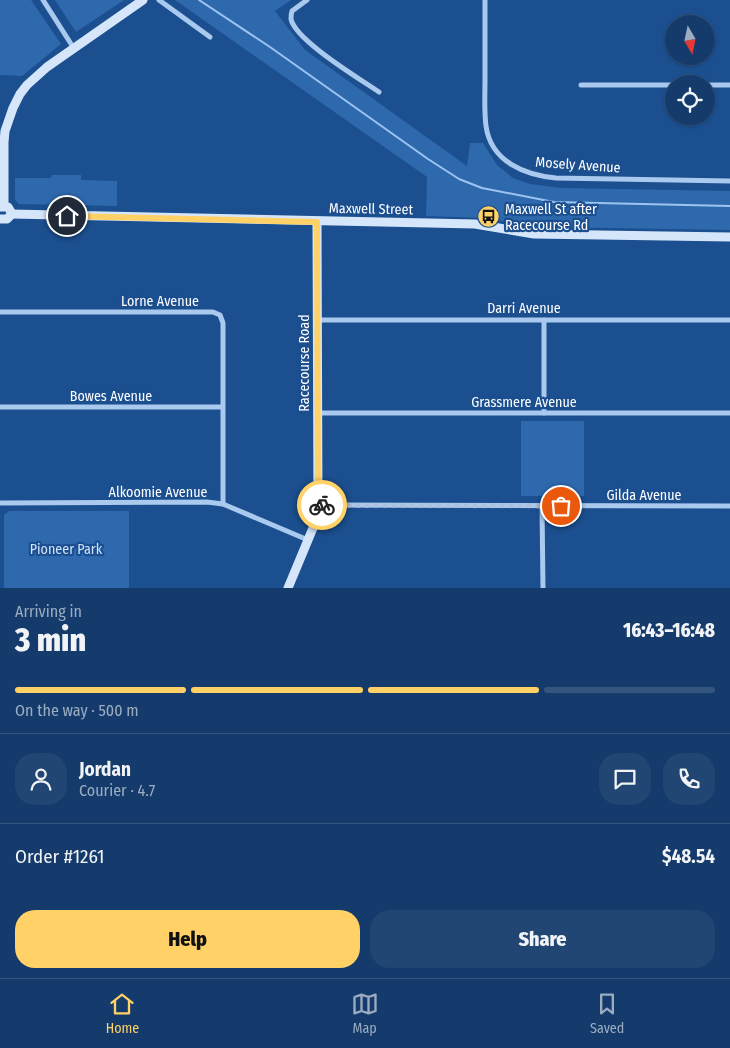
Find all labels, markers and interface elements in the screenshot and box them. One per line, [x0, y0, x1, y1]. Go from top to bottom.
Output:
north arrow [665, 15, 715, 65]
map controls [665, 15, 715, 125]
button: locate [665, 75, 715, 125]
street label: Mosely Avenue [535, 154, 621, 176]
pin [46, 195, 88, 237]
street label: Maxwell Street [329, 200, 414, 218]
place label: Maxwell St after Racecourse Rd [505, 201, 597, 234]
icon: home [53, 202, 81, 230]
bus stop icon: Maxwell St after Racecourse Rd [477, 205, 501, 229]
street label: Lorne Avenue [121, 293, 199, 310]
street label: Darri Avenue [487, 300, 561, 317]
street label: Racecourse Road [296, 314, 313, 412]
street label: Bowes Avenue [70, 388, 152, 405]
street label: Grassmere Avenue [471, 394, 577, 411]
courier [297, 480, 347, 530]
street label: Alkoomie Avenue [109, 484, 207, 501]
pin [540, 485, 582, 527]
street label: Gilda Avenue [607, 487, 682, 504]
icon: bike [308, 491, 336, 519]
icon: bag [547, 492, 575, 520]
park label: Pioneer Park [30, 541, 103, 558]
text: Arriving in [15, 602, 82, 621]
text: 16:43–16:48 [623, 619, 715, 642]
text: 3 min [15, 621, 86, 659]
text: On the way · 500 m [15, 701, 139, 720]
button: person [15, 753, 67, 805]
button: chat [599, 753, 651, 805]
button: phone [663, 753, 715, 805]
text: Jordan [79, 758, 131, 781]
text: Courier · 4.7 [79, 781, 155, 800]
text: Order #1261 [15, 845, 104, 868]
text: $48.54 [662, 845, 715, 868]
button: Help [15, 910, 360, 968]
button: Share [370, 910, 715, 968]
tab: Home [106, 990, 139, 1037]
tab: Map [351, 990, 379, 1037]
tab: Saved [590, 990, 624, 1037]

